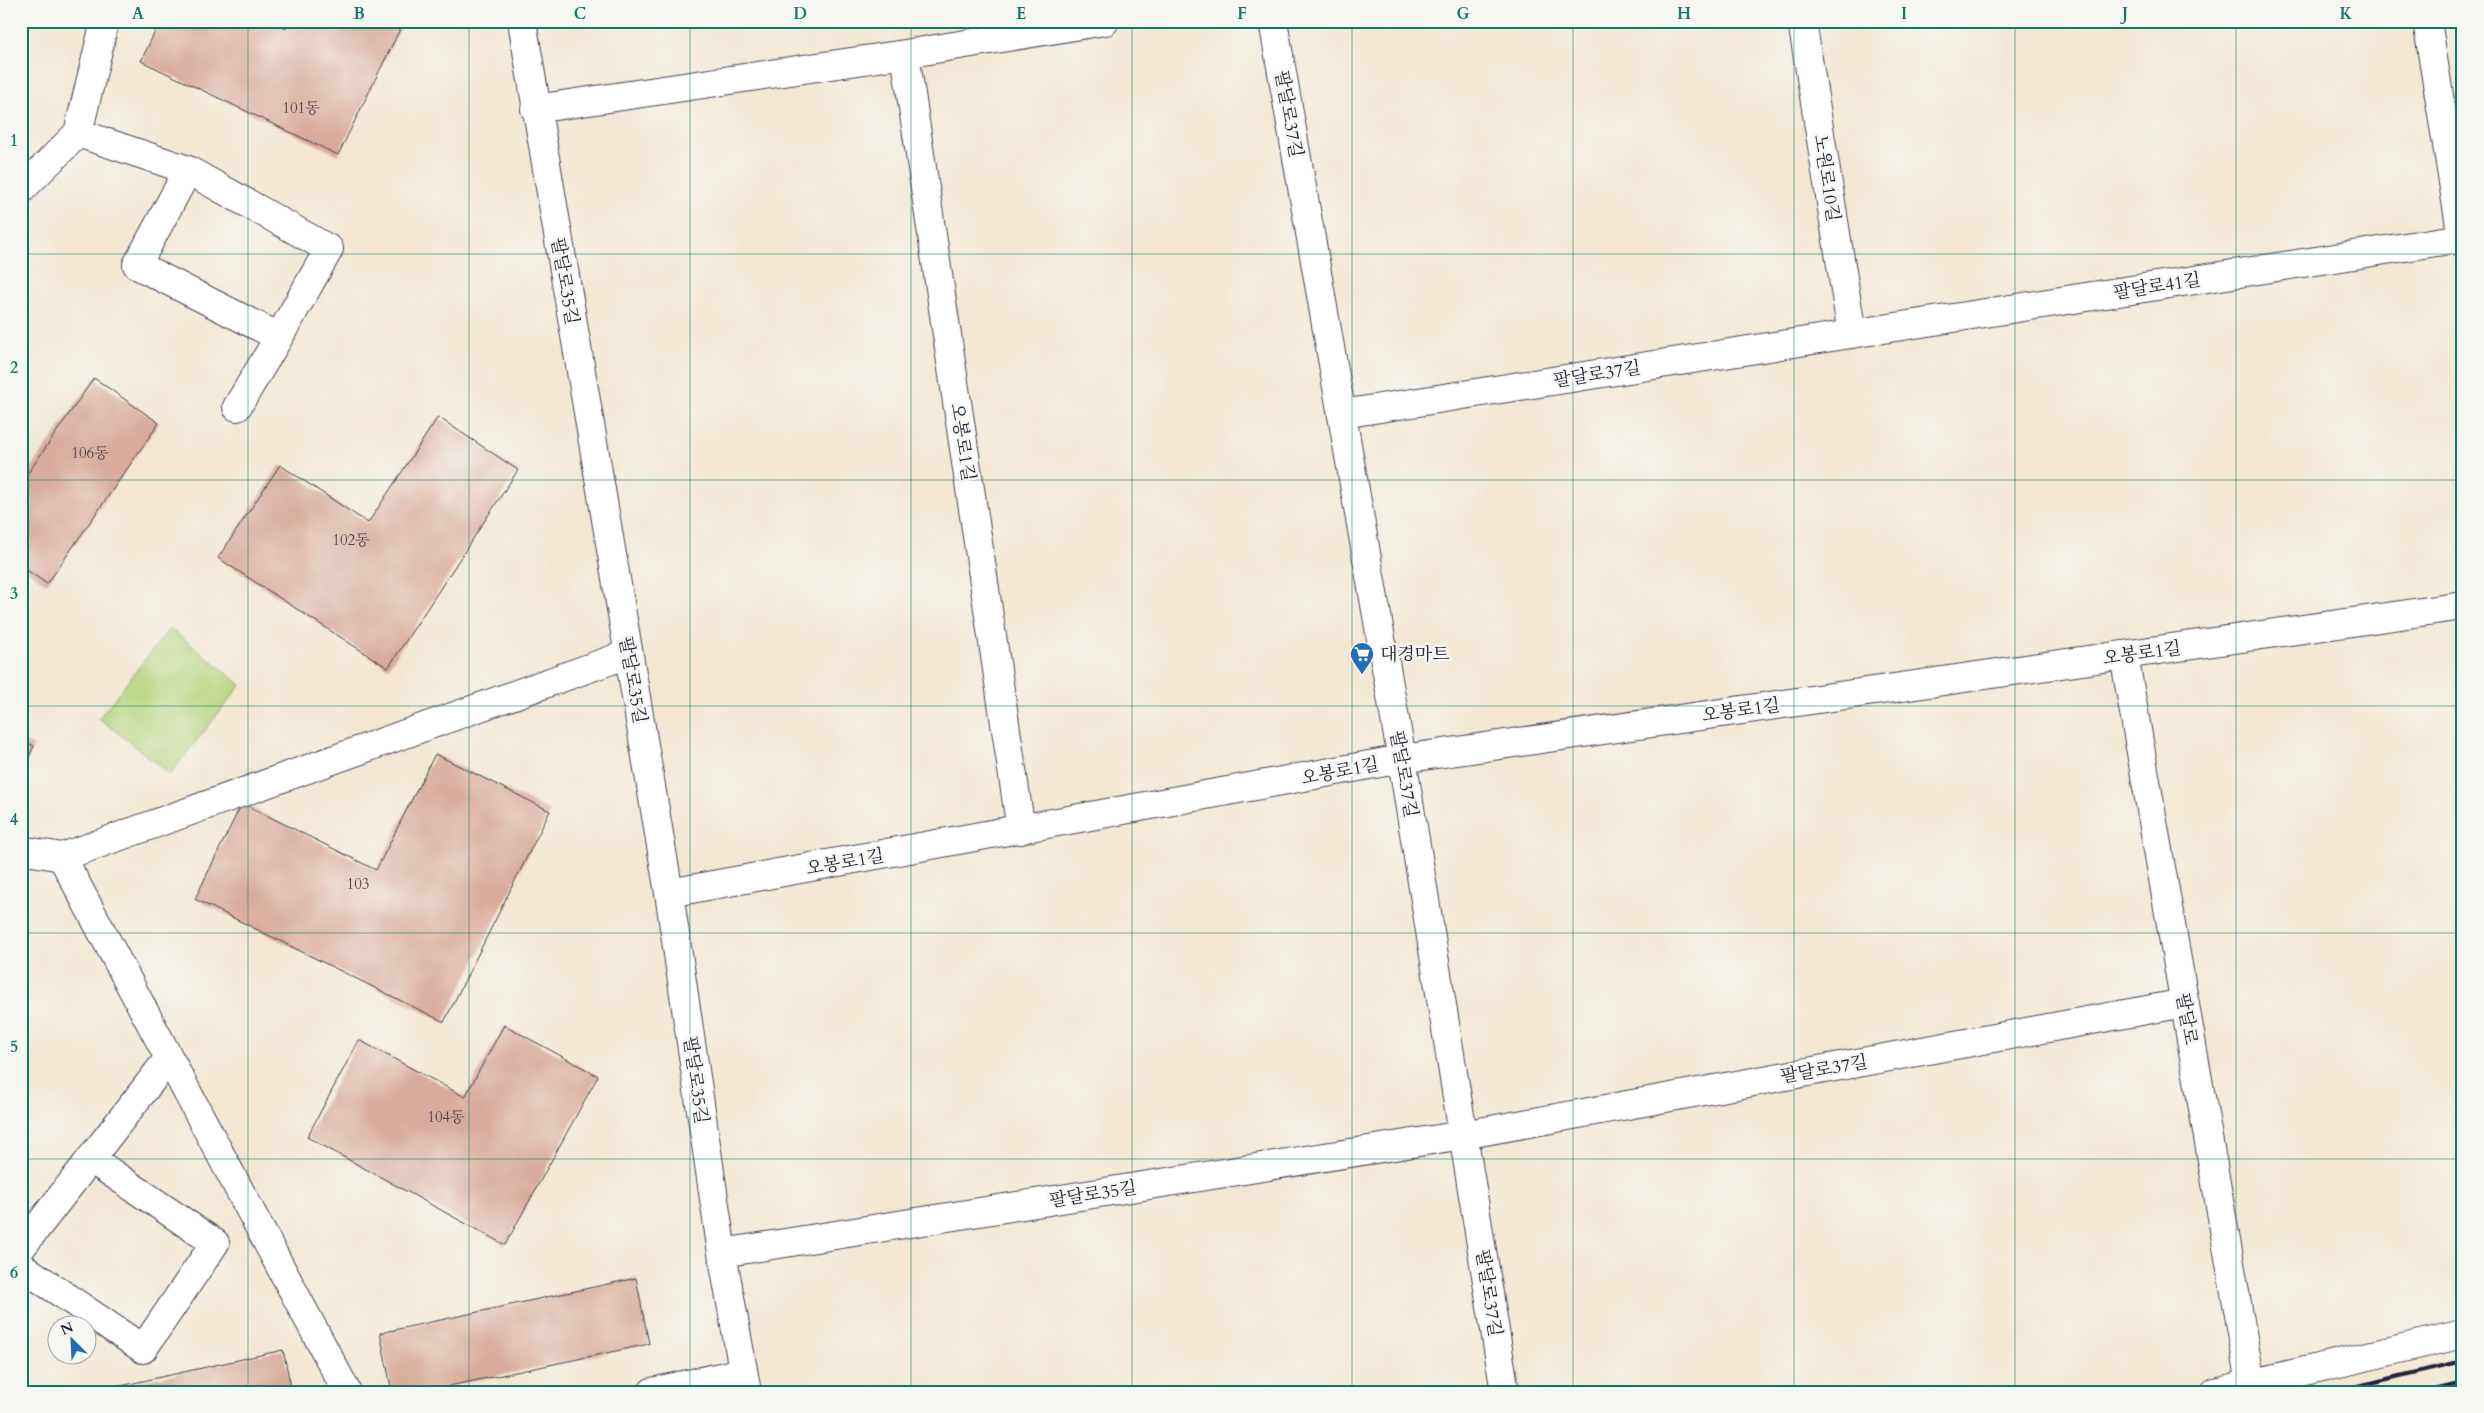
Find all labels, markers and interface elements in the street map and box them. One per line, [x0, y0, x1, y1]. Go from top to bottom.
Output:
text: A [132, 3, 144, 25]
text: B [353, 3, 365, 25]
text: C [574, 3, 586, 25]
text: D [793, 3, 807, 25]
text: E [1016, 3, 1026, 25]
text: F [1237, 3, 1247, 25]
text: G [1456, 3, 1470, 25]
text: H [1677, 3, 1691, 25]
text: I [1901, 3, 1907, 25]
text: J [2120, 3, 2128, 25]
text: K [2340, 3, 2353, 25]
street label: 팔달로37길 [1269, 69, 1308, 160]
house number: 101동 [282, 98, 320, 118]
text: 1 [10, 130, 18, 152]
street label: 노원로10길 [1807, 133, 1846, 223]
street label: 팔달로35길 [545, 236, 584, 327]
street label: 팔달로41길 [2112, 267, 2202, 306]
street label: 팔달로37길 [1552, 355, 1642, 394]
text: 2 [10, 357, 18, 379]
street label: 오봉로1길 [944, 401, 981, 483]
house number: 106동 [71, 443, 109, 463]
house number: 102동 [332, 530, 370, 550]
text: 3 [10, 583, 18, 605]
street label: 팔달로35길 [613, 635, 652, 726]
street label: 오봉로1길 [2101, 636, 2183, 671]
supermarket icon: 대경마트 [1349, 641, 1375, 675]
place label: 대경마트 [1380, 642, 1450, 667]
street label: 오봉로1길 [1700, 693, 1782, 728]
street label: 팔달로37길 [1384, 729, 1423, 820]
street label: 오봉로1길 [1299, 752, 1381, 791]
text: 4 [10, 809, 18, 831]
street label: 오봉로1길 [804, 843, 886, 882]
house number: 103 [346, 874, 370, 894]
street label: 팔달로 [2170, 991, 2203, 1047]
street label: 팔달로35길 [677, 1035, 714, 1125]
text: 5 [10, 1036, 18, 1058]
street label: 팔달로37길 [1779, 1050, 1870, 1089]
house number: 104동 [427, 1107, 465, 1127]
street label: 팔달로35길 [1048, 1175, 1138, 1214]
street label: 팔달로37길 [1469, 1248, 1508, 1338]
text: 6 [10, 1262, 18, 1284]
north arrow [48, 1316, 98, 1366]
text: N [57, 1317, 76, 1340]

